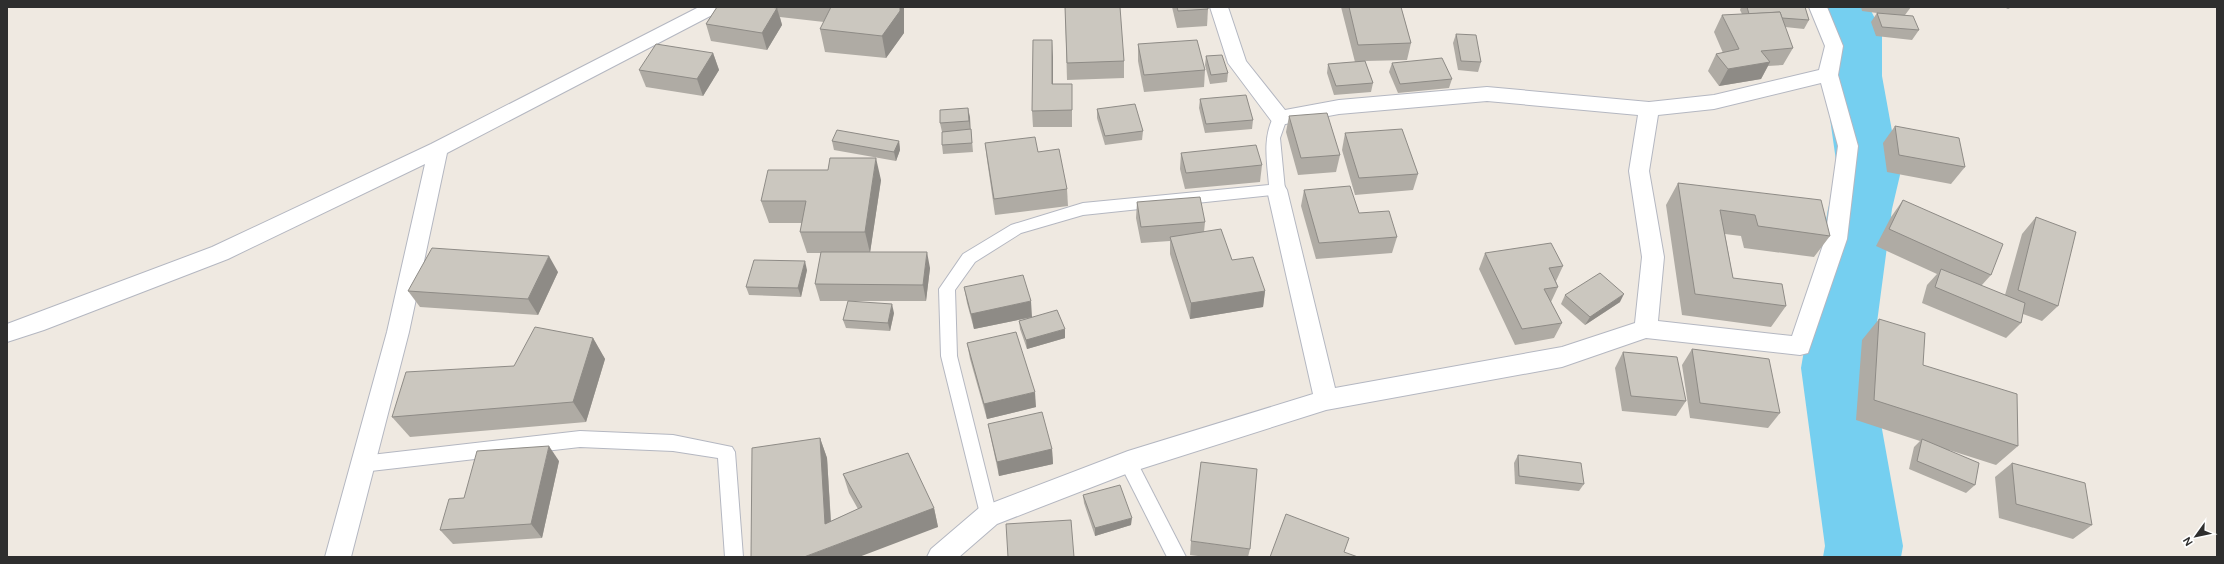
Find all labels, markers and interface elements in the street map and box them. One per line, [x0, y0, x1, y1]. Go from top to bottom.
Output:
north arrow [2176, 516, 2216, 556]
text: N [2180, 534, 2196, 549]

